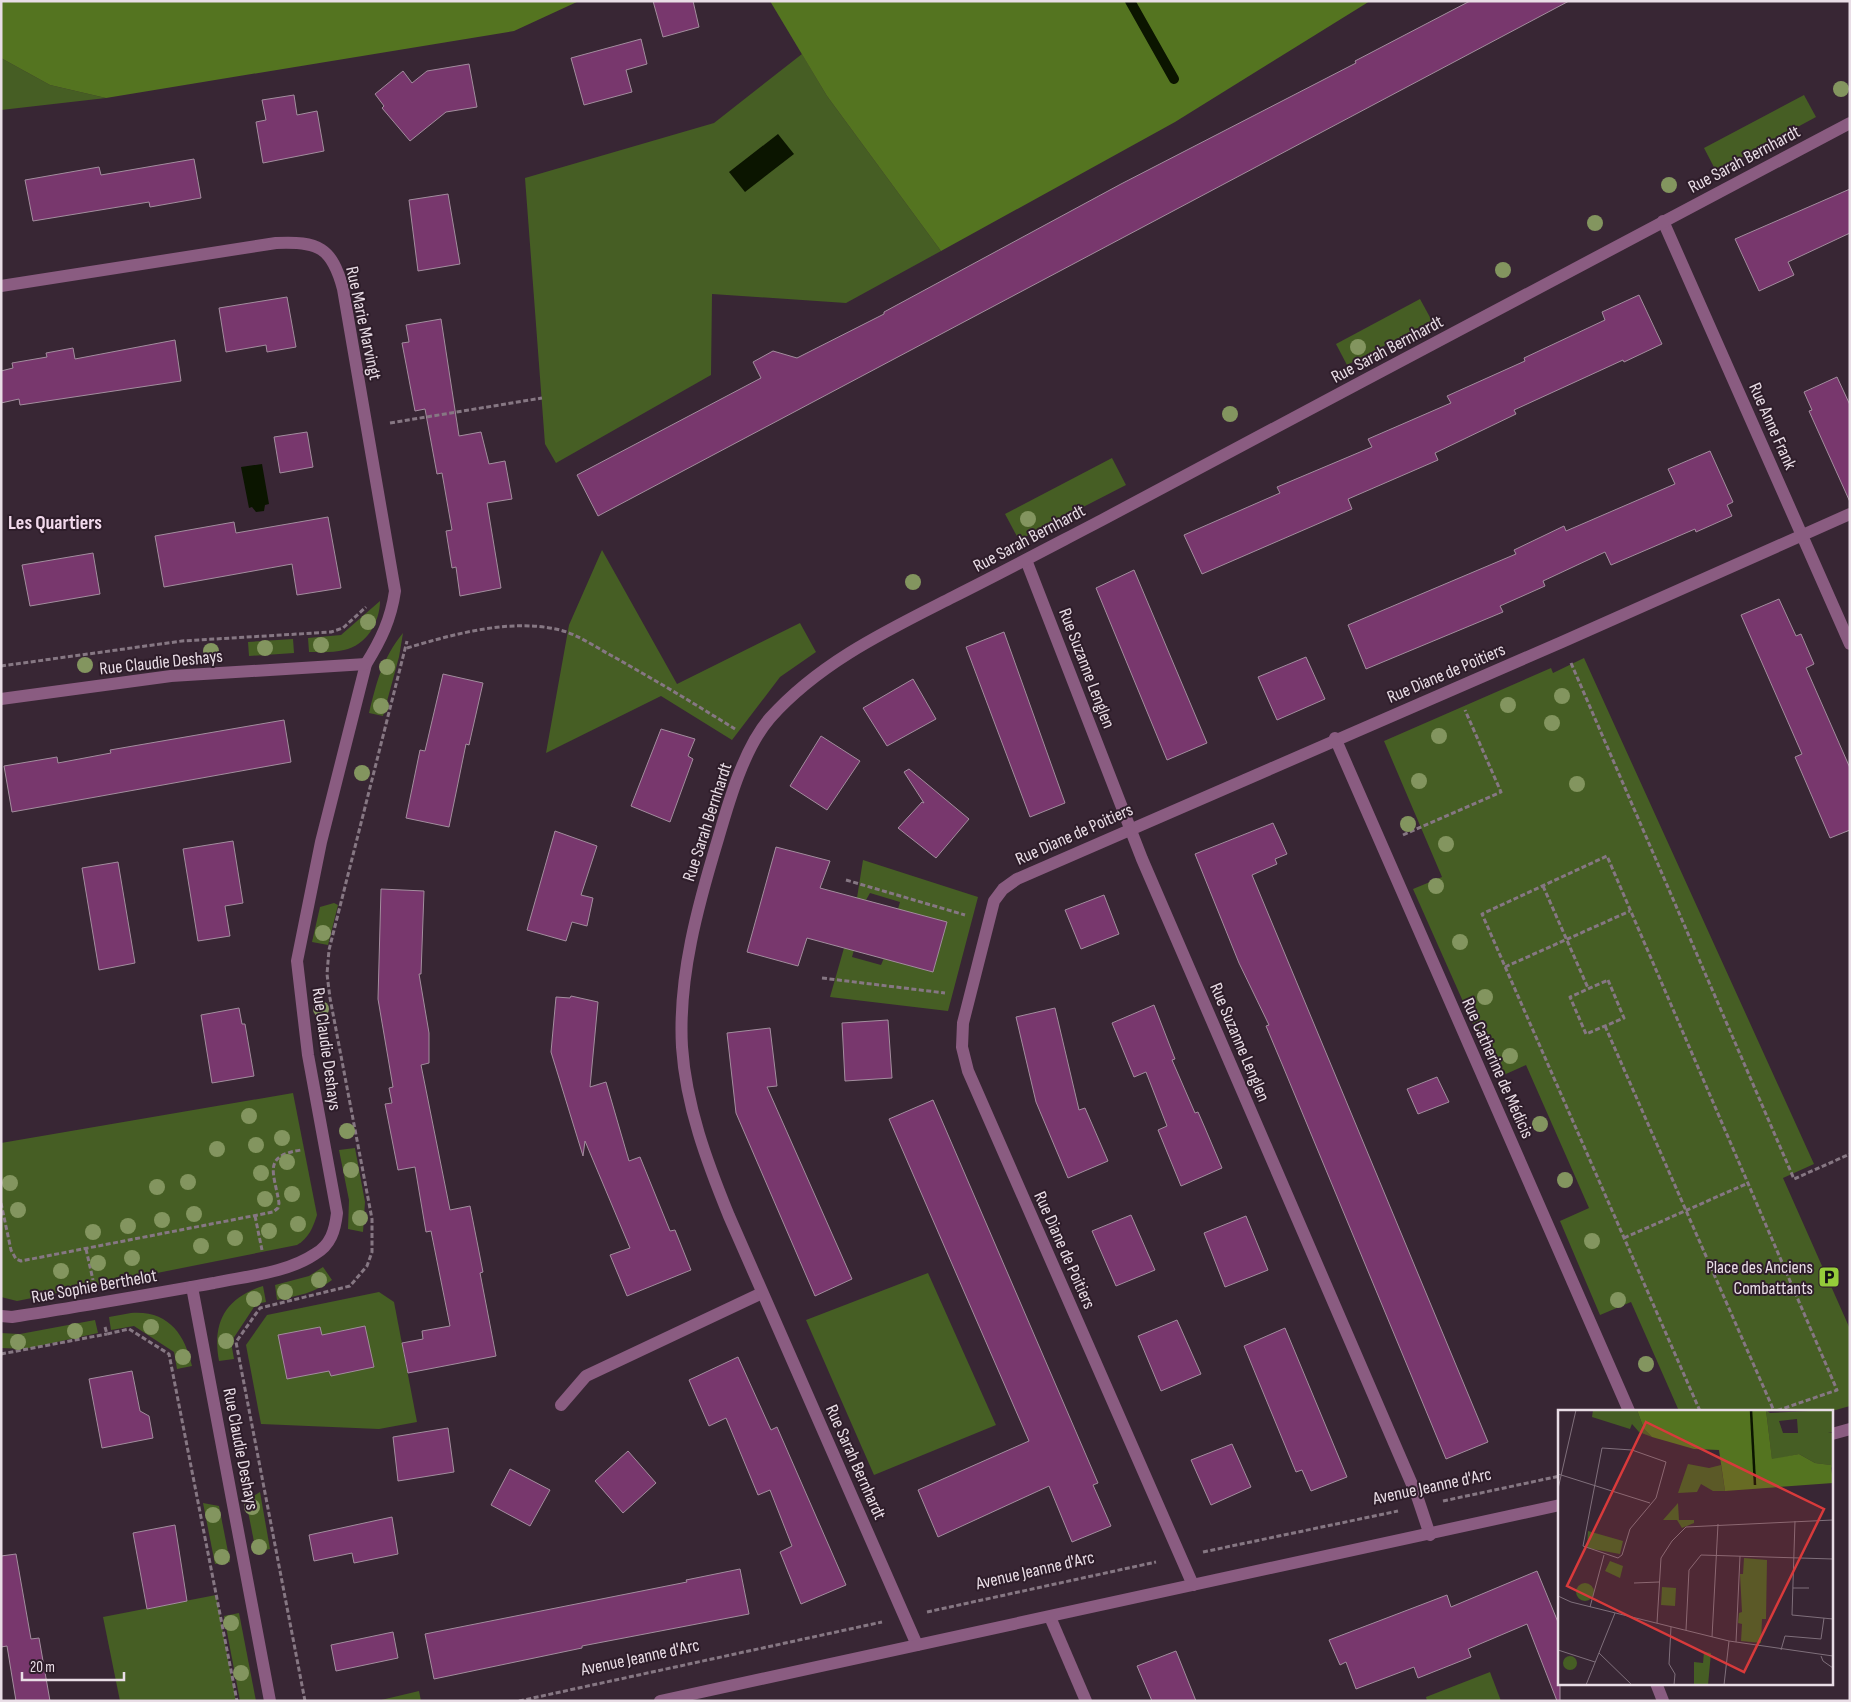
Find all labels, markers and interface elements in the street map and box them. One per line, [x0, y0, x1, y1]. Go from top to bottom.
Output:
street label: Rue Sarah Bernhardt [1685, 121, 1804, 198]
street label: Rue Marie Marvingt [341, 264, 386, 382]
street label: Rue Sarah Bernhardt [1328, 311, 1447, 388]
street label: Rue Anne Frank [1744, 380, 1801, 473]
street label: Rue Sarah Bernhardt [970, 500, 1089, 577]
district label: Les Quartiers [8, 511, 102, 535]
street label: Rue Suzanne Lenglen [1054, 605, 1119, 731]
street label: Rue Diane de Poitiers [1384, 639, 1508, 708]
street label: Rue Claudie Deshays [98, 646, 224, 679]
street label: Rue Sarah Bernhardt [678, 760, 737, 884]
street label: Rue Diane de Poitiers [1012, 799, 1136, 870]
street label: Rue Suzanne Lenglen [1205, 980, 1274, 1105]
street label: Rue Claudie Deshays [307, 986, 346, 1112]
street label: Rue Catherine de Médicis [1457, 995, 1538, 1142]
street label: Rue Diane de Poitiers [1029, 1188, 1100, 1312]
place label: Place des Anciens Combattants [1706, 1257, 1813, 1299]
street label: Rue Sophie Berthelot [30, 1265, 159, 1308]
parking icon: Place des Anciens Combattants [1817, 1265, 1841, 1289]
street label: Rue Claudie Deshays [218, 1386, 263, 1512]
street label: Rue Sarah Bernhardt [821, 1401, 890, 1523]
inset map [1558, 1410, 1834, 1684]
street label: Avenue Jeanne d'Arc [1370, 1464, 1493, 1510]
street label: Avenue Jeanne d'Arc [973, 1547, 1096, 1595]
street label: Avenue Jeanne d'Arc [578, 1635, 701, 1681]
scale bar [22, 1650, 125, 1682]
text: 20 m [30, 1658, 55, 1677]

